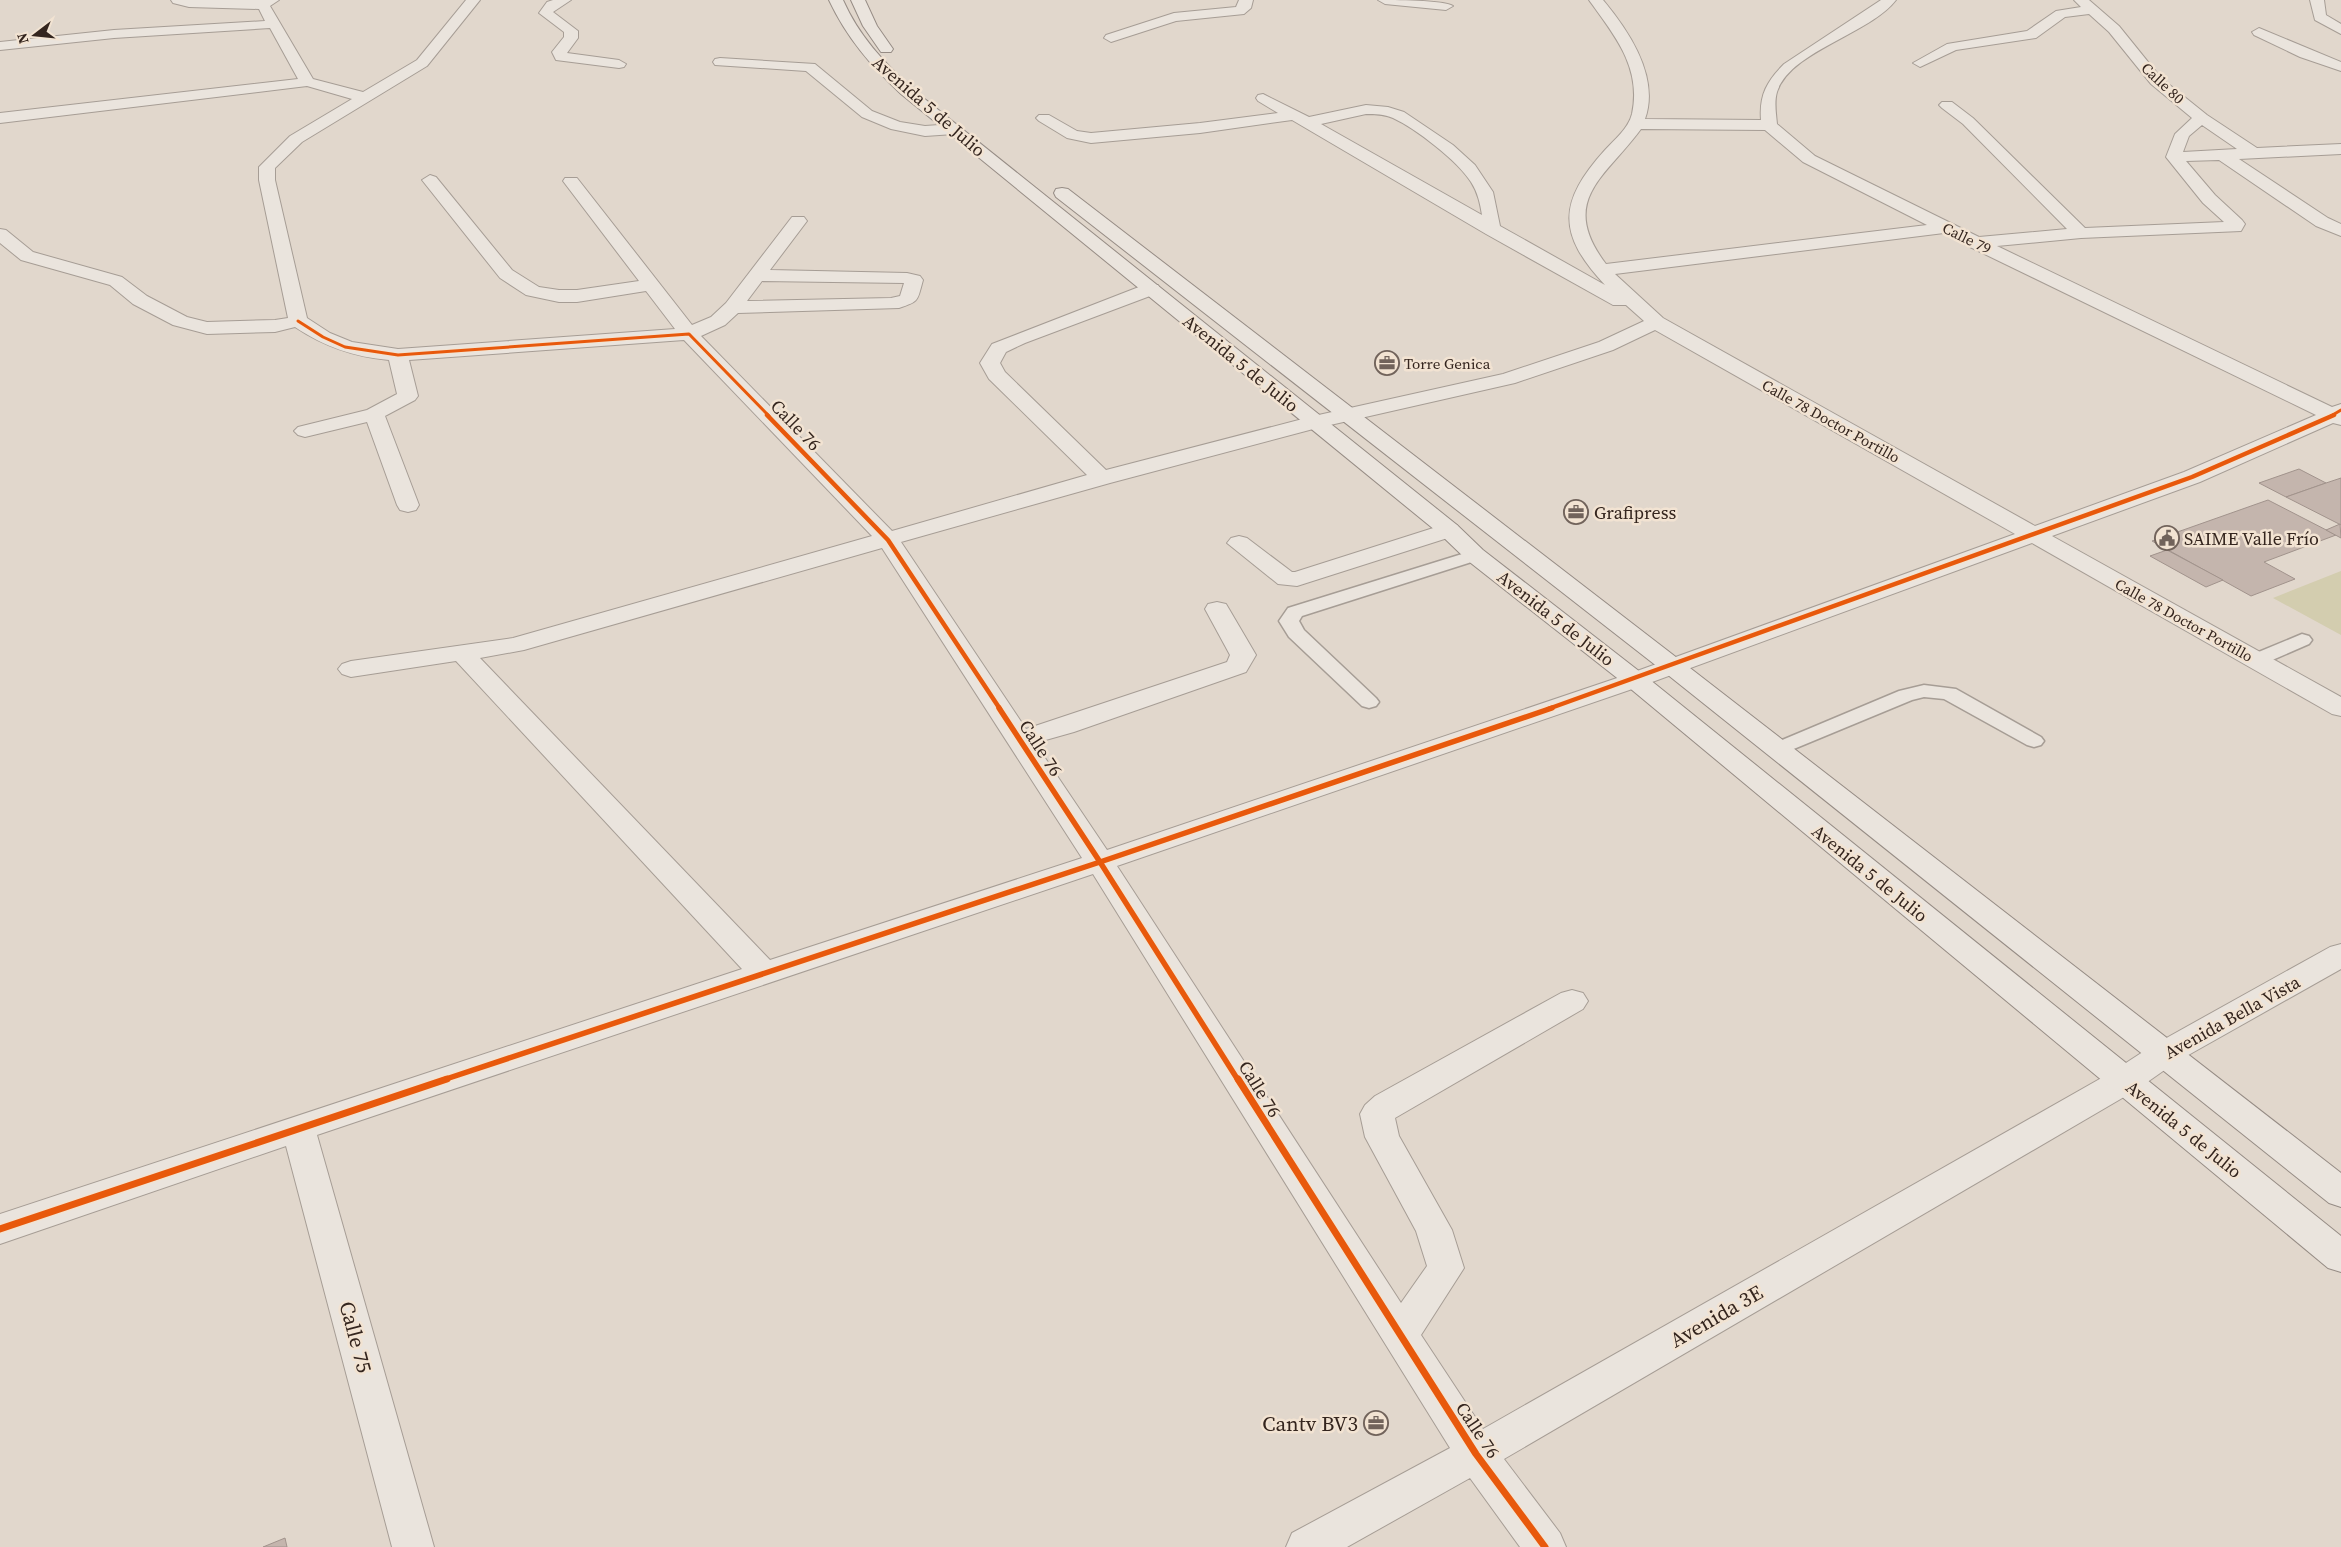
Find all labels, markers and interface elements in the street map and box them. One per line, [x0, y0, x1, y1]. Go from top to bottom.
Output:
north arrow [10, 10, 60, 60]
text: N [11, 31, 34, 46]
street label: Avenida 5 de Julio [867, 50, 991, 162]
street label: Calle 80 [2137, 58, 2189, 108]
street label: Calle 79 [1939, 217, 1995, 259]
street label: Avenida 5 de Julio [1178, 308, 1304, 418]
office icon: Torre Genica [1374, 350, 1400, 376]
place label: Torre Genica [1404, 353, 1491, 374]
street label: Calle 78 Doctor Portillo [1758, 374, 1904, 468]
street label: Calle 76 [765, 394, 827, 456]
office icon: Grafipress [1563, 499, 1589, 525]
place label: Grafipress [1594, 500, 1677, 525]
public building icon: SAIME Valle Frío [2154, 525, 2180, 551]
place label: SAIME Valle Frío [2184, 526, 2319, 551]
street label: Avenida 5 de Julio [1492, 564, 1620, 672]
street label: Calle 78 Doctor Portillo [2111, 573, 2257, 667]
street label: Calle 76 [1013, 715, 1069, 781]
street label: Avenida 5 de Julio [1807, 818, 1933, 928]
street label: Avenida Bella Vista [2160, 969, 2305, 1065]
street label: Calle 76 [1233, 1056, 1287, 1122]
street label: Avenida 5 de Julio [2121, 1074, 2247, 1184]
street label: Avenida 3E [1664, 1278, 1768, 1354]
street label: Calle 75 [333, 1298, 379, 1376]
street label: Calle 76 [1450, 1397, 1506, 1463]
place label: Cantv BV3 [1262, 1409, 1358, 1438]
office icon: Cantv BV3 [1363, 1410, 1389, 1436]

